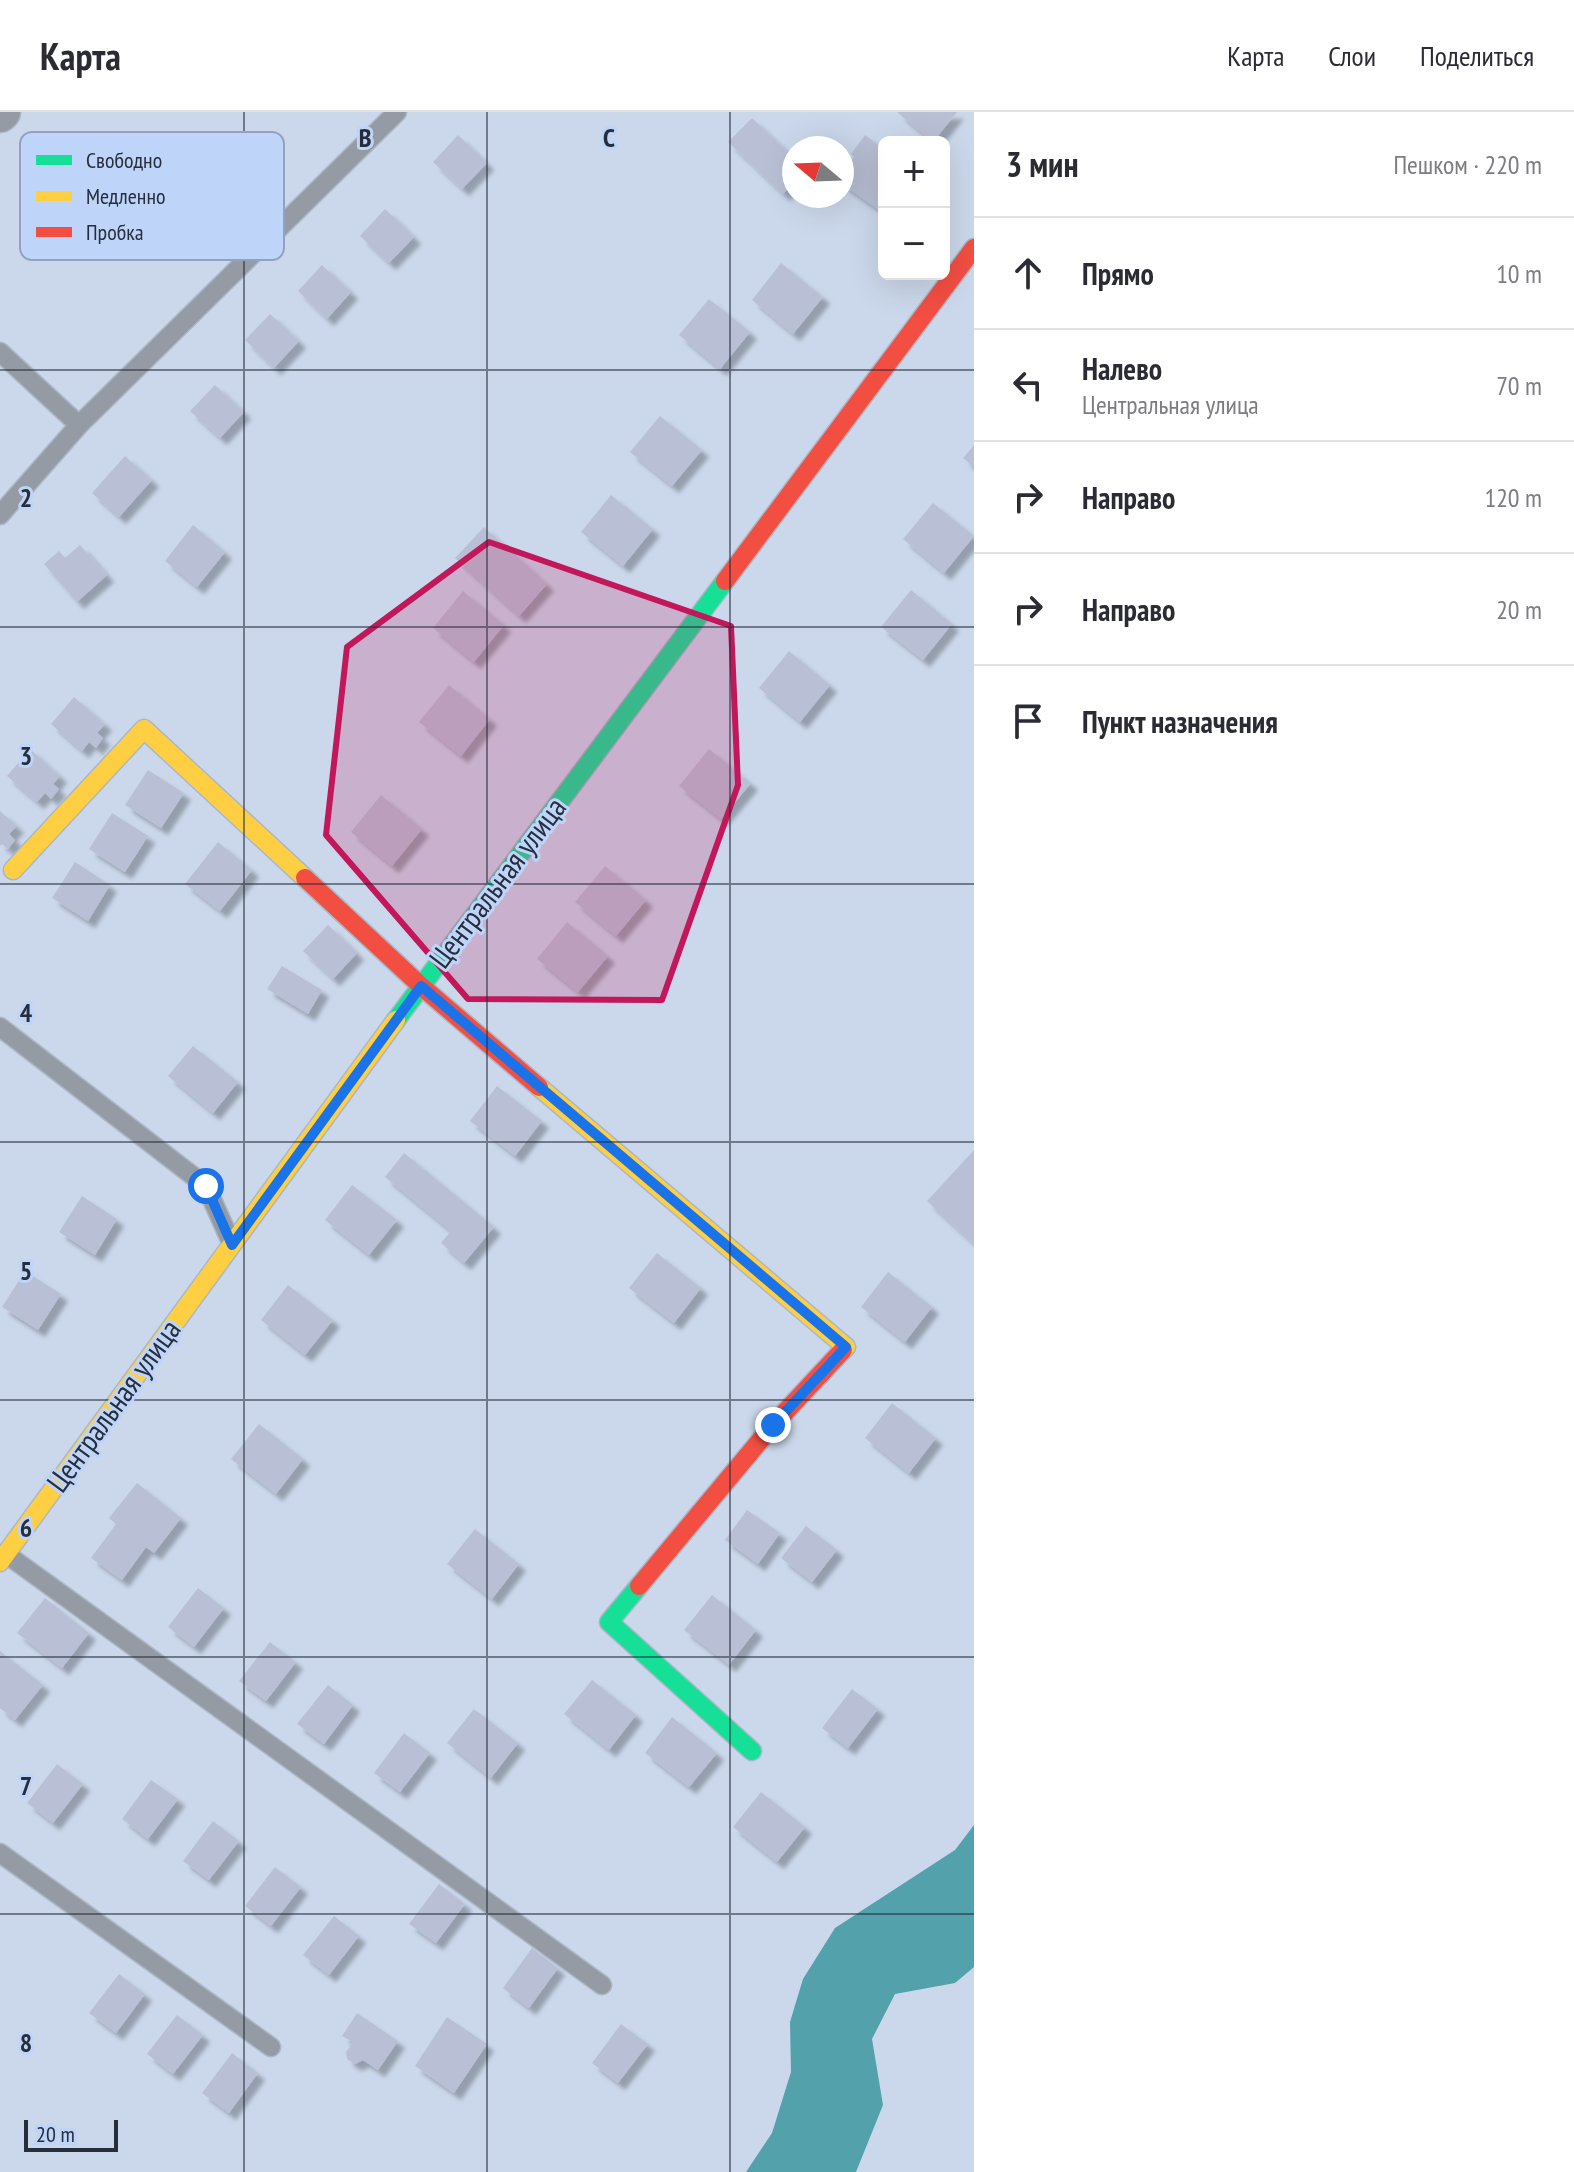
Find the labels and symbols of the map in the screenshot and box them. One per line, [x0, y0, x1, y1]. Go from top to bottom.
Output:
text: B [359, 121, 372, 154]
text: C [603, 121, 615, 154]
legend [20, 132, 284, 260]
north arrow [782, 136, 854, 208]
text: Свободно [86, 146, 162, 174]
text: Медленно [86, 182, 165, 210]
text: Пробка [86, 218, 143, 246]
text: 2 [20, 481, 32, 514]
text: 3 [20, 739, 32, 772]
street label: Центральная улица [420, 789, 574, 975]
text: 4 [20, 996, 33, 1029]
route start [188, 1168, 224, 1204]
text: 5 [20, 1254, 32, 1287]
street label: Центральная улица [37, 1311, 189, 1499]
route end [755, 1407, 791, 1443]
text: 6 [20, 1511, 32, 1544]
text: 7 [20, 1769, 32, 1802]
text: 8 [20, 2026, 32, 2059]
scale bar [24, 2116, 118, 2152]

